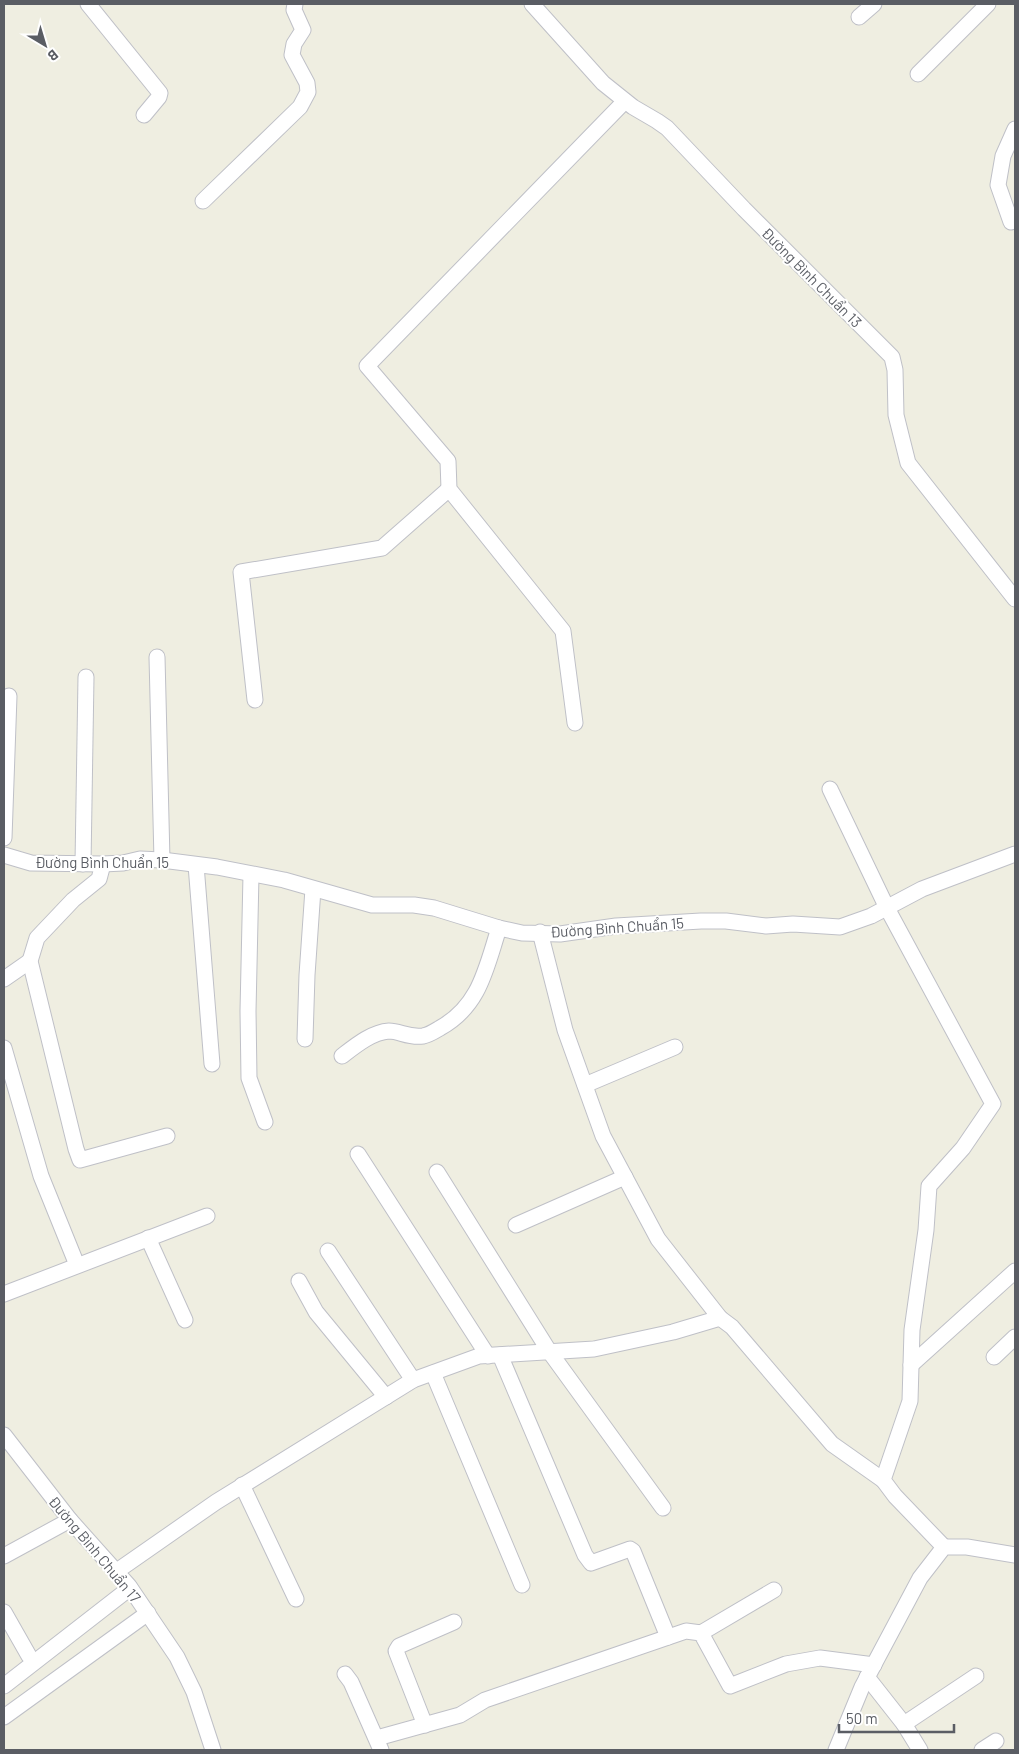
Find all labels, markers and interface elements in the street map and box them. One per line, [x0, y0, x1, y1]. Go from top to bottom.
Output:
north arrow [20, 20, 70, 70]
text: B [45, 46, 62, 65]
street label: Đường Bình Chuẩn 13 [758, 223, 866, 331]
street label: Đường Bình Chuẩn 15 [35, 853, 169, 871]
street label: Đường Bình Chuẩn 15 [550, 913, 684, 941]
street label: Đường Bình Chuẩn 17 [45, 1492, 145, 1606]
scale bar [839, 1702, 954, 1734]
text: 50 m [846, 1709, 878, 1727]

